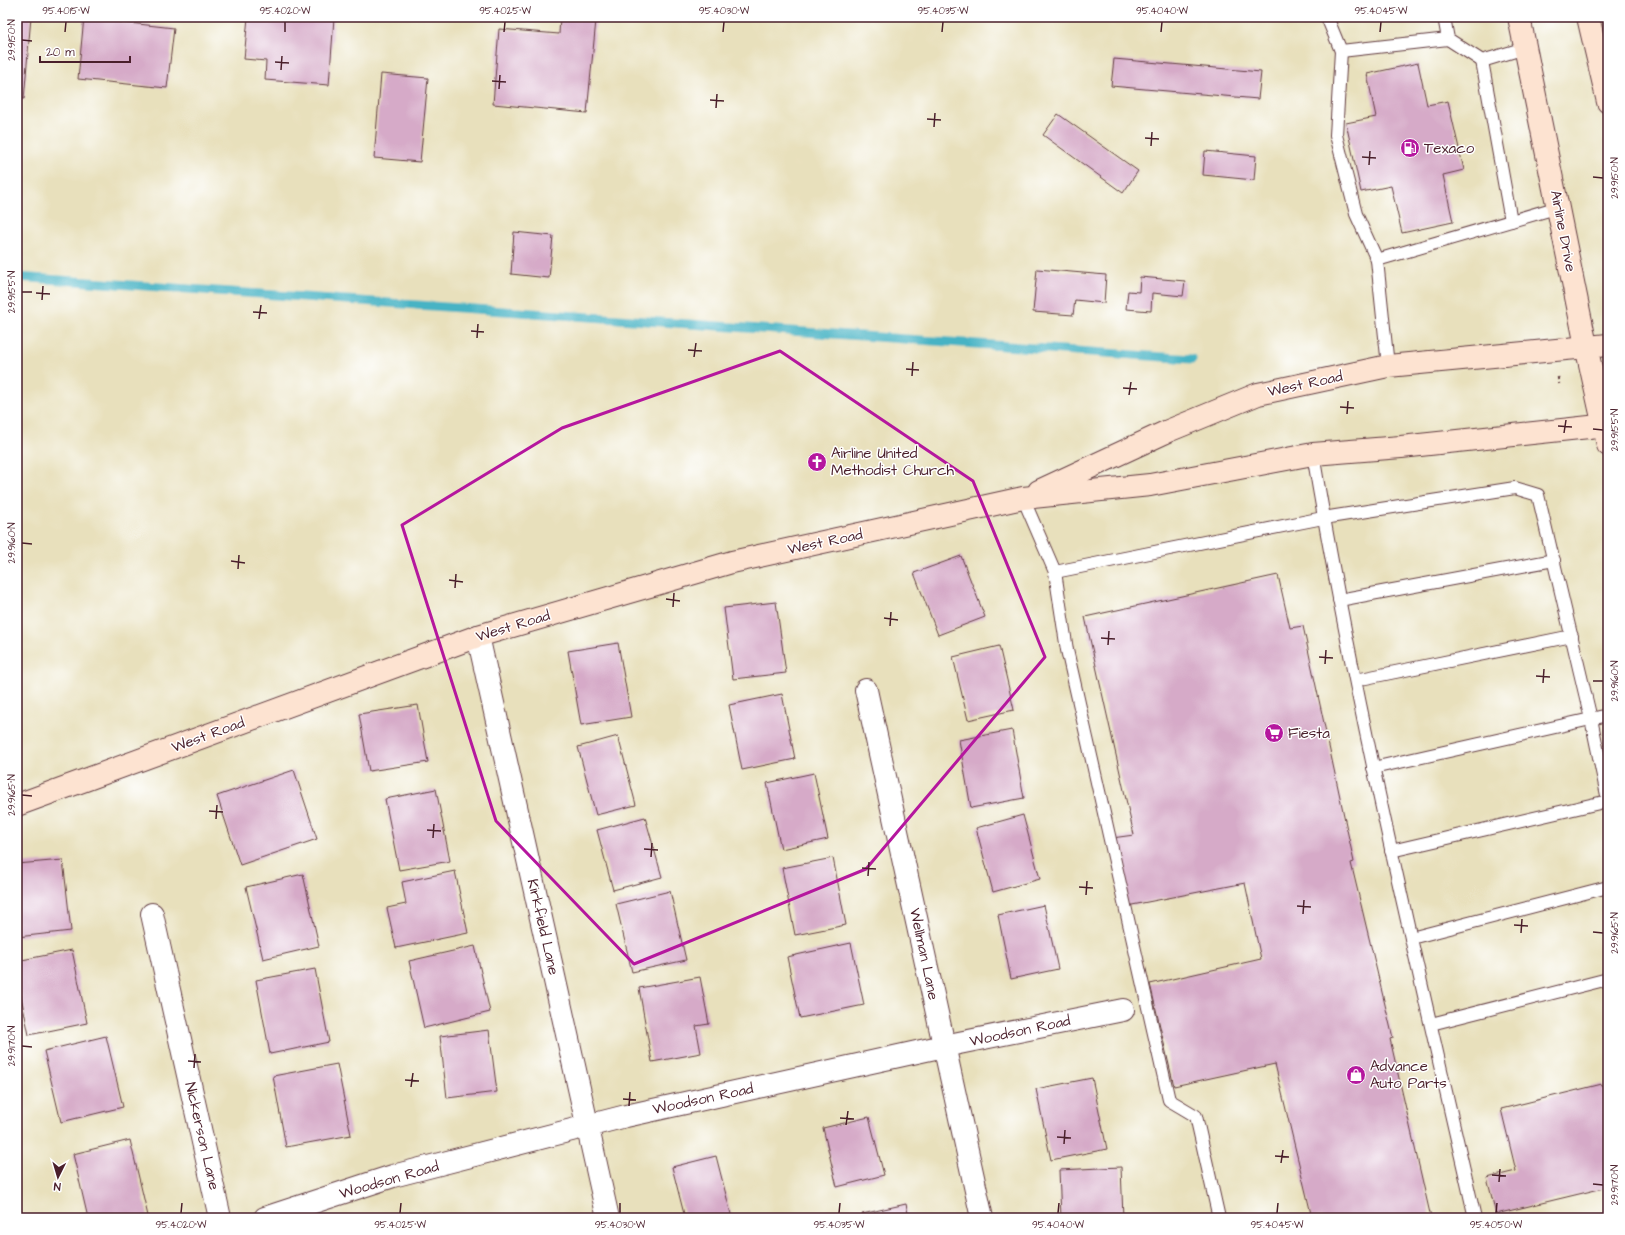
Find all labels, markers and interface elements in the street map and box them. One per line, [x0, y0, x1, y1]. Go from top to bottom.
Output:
text: 95.4015°W [42, 4, 90, 18]
text: 95.4020°W [260, 4, 311, 18]
text: 95.4025°W [479, 4, 531, 18]
text: 95.4030°W [699, 4, 750, 18]
text: 95.4035°W [917, 4, 969, 18]
text: 95.4040°W [1136, 4, 1189, 18]
text: 95.4045°W [1355, 4, 1408, 18]
text: 29.9150°N [5, 19, 19, 61]
scale bar [40, 38, 130, 64]
text: 20 m [46, 44, 75, 61]
fuel station icon: Texaco [1399, 137, 1421, 159]
place label: Texaco [1424, 138, 1475, 159]
text: 29.9150°N [1608, 157, 1622, 199]
street label: Airline Drive [1545, 188, 1581, 274]
text: 29.9155°N [5, 271, 19, 313]
street label: West Road [1266, 366, 1345, 402]
text: 29.9155°N [1608, 409, 1622, 451]
place label: Airline United Methodist Church [831, 443, 954, 481]
church icon: Airline United Methodist Church [806, 451, 828, 473]
text: 29.9160°N [5, 523, 19, 563]
street label: West Road [786, 524, 865, 560]
street label: West Road [473, 605, 553, 647]
text: 29.9160°N [1608, 661, 1622, 701]
street label: West Road [169, 712, 248, 758]
supermarket icon: Fiesta [1263, 722, 1285, 744]
place label: Fiesta [1288, 723, 1330, 744]
text: 29.9165°N [5, 774, 19, 816]
street label: Kirkfield Lane [522, 877, 564, 977]
street label: Wellman Lane [904, 906, 944, 1002]
text: 29.9165°N [1608, 912, 1622, 954]
street label: Woodson Road [968, 1010, 1073, 1052]
text: 29.9170°N [5, 1026, 19, 1066]
place label: Advance Auto Parts [1370, 1056, 1447, 1094]
shop icon: Advance Auto Parts [1345, 1064, 1367, 1086]
street label: Woodson Road [651, 1078, 756, 1120]
street label: Nickerson Lane [179, 1080, 225, 1192]
street label: Woodson Road [337, 1156, 441, 1204]
north arrow [38, 1157, 78, 1197]
text: 29.9170°N [1608, 1165, 1622, 1205]
text: N [53, 1179, 61, 1194]
text: 95.4020°W [156, 1218, 207, 1232]
text: 95.4025°W [374, 1218, 426, 1232]
text: 95.4030°W [595, 1218, 646, 1232]
text: 95.4035°W [813, 1218, 865, 1232]
text: 95.4040°W [1032, 1218, 1085, 1232]
text: 95.4045°W [1251, 1218, 1304, 1232]
text: 95.4050°W [1470, 1218, 1523, 1232]

